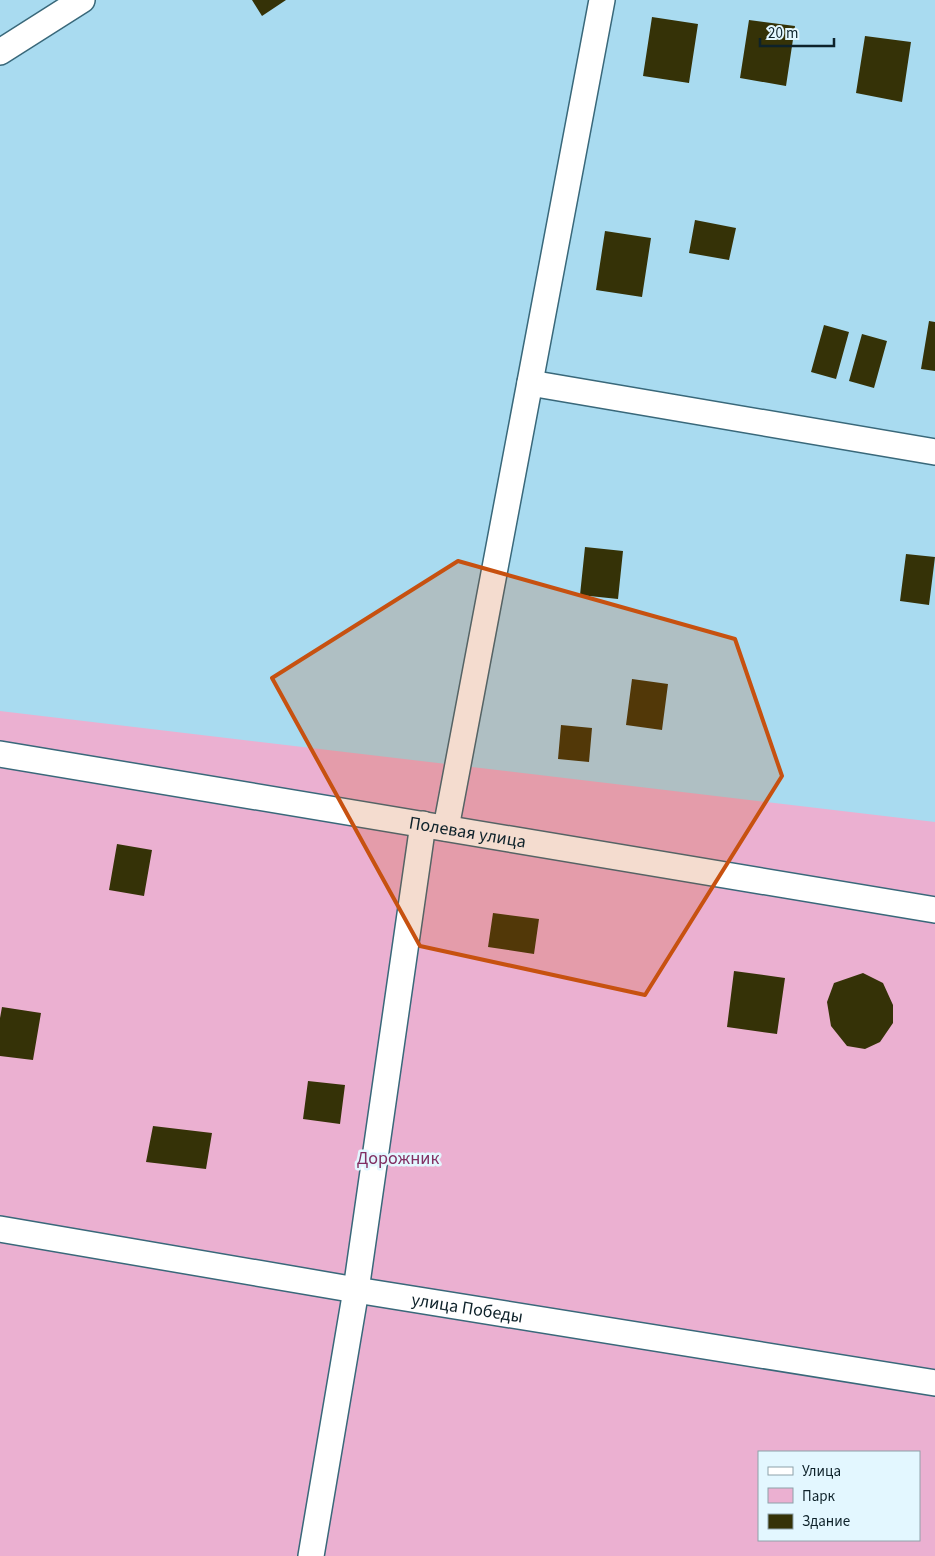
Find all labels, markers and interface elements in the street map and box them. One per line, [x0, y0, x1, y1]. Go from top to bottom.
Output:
scale bar [760, 15, 834, 47]
text: 20 m [768, 23, 798, 44]
street label: Полевая улица [407, 810, 528, 855]
park label: Дорожник [357, 1146, 439, 1171]
street label: улица Победы [410, 1287, 525, 1330]
legend [758, 1451, 920, 1541]
text: Улица [802, 1461, 841, 1482]
text: Парк [802, 1486, 836, 1507]
text: Здание [802, 1511, 850, 1532]

